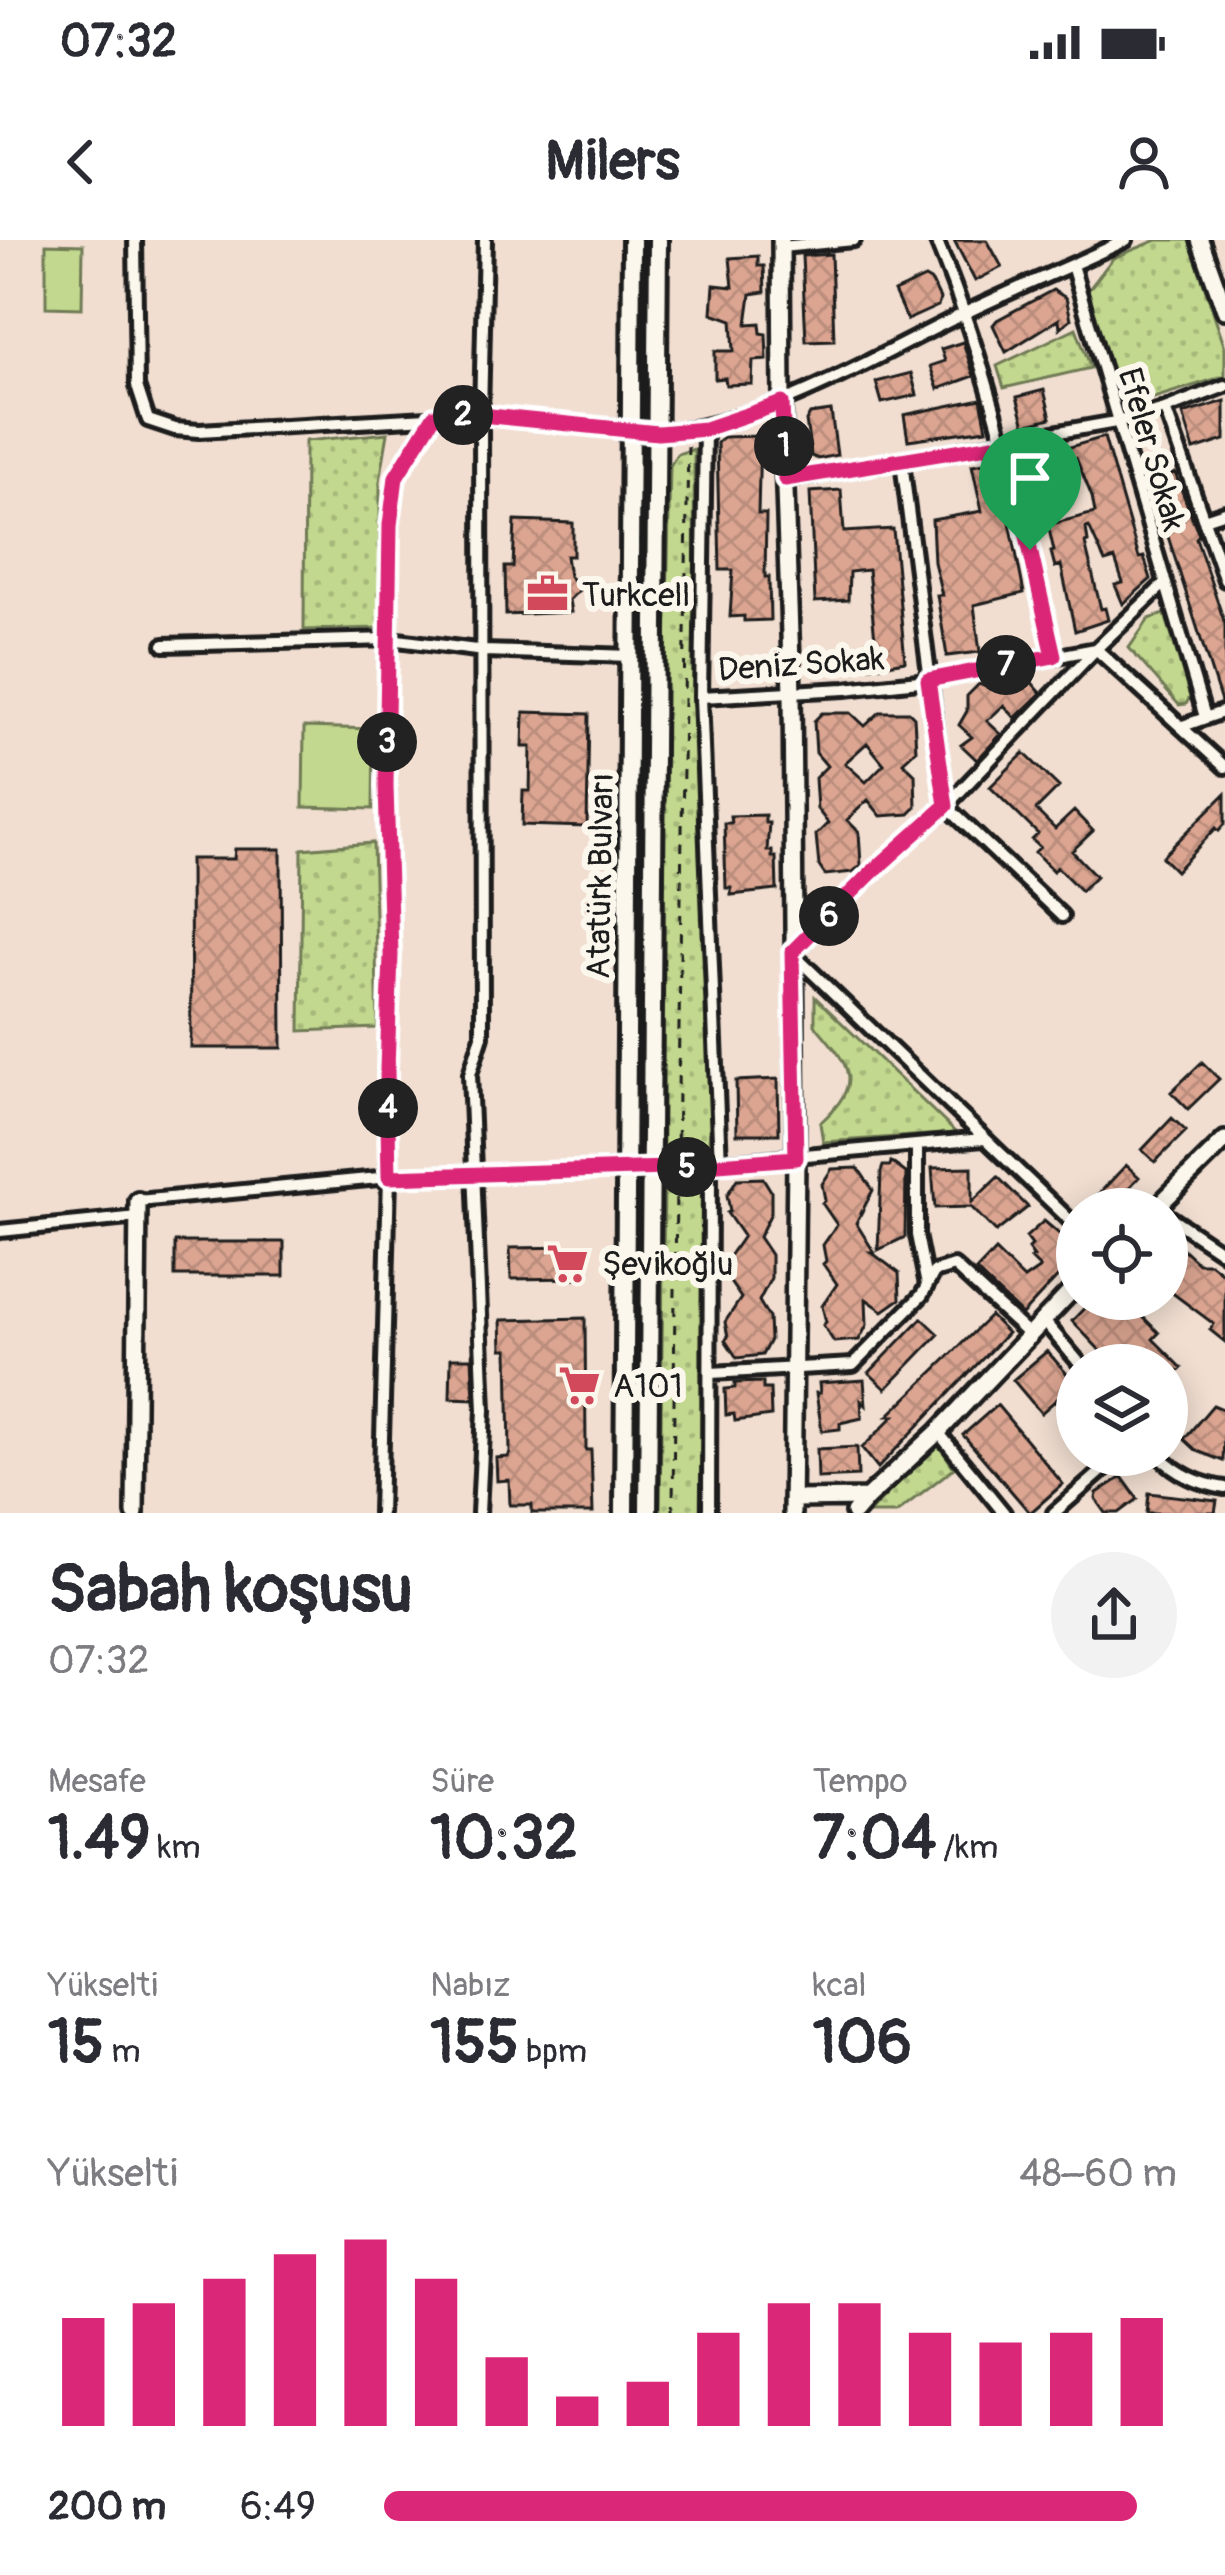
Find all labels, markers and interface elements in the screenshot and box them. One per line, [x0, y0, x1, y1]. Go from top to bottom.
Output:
text: 07:32 [60, 14, 177, 70]
text: Milers [545, 128, 680, 196]
icon: back [48, 129, 114, 195]
icon: person [1111, 129, 1177, 195]
street label: Efeler Sokak [1109, 363, 1194, 536]
pin: 2 [433, 385, 493, 445]
text: 2 [454, 394, 472, 435]
pin: 1 [754, 416, 814, 476]
text: 1 [778, 425, 790, 466]
pin [979, 427, 1081, 550]
icon: arrive [997, 445, 1063, 511]
office icon: Turkcell [525, 571, 571, 617]
place label: Turkcell [582, 575, 690, 616]
pin: 7 [976, 635, 1036, 695]
street label: Deniz Sokak [717, 638, 886, 691]
text: 7 [997, 644, 1015, 685]
pin: 3 [357, 712, 417, 772]
text: 3 [378, 721, 396, 762]
street label: Atatürk Bulvarı [578, 773, 623, 979]
pin: 6 [799, 886, 859, 946]
text: 6 [819, 895, 839, 936]
pin: 4 [358, 1078, 418, 1138]
text: 4 [378, 1087, 398, 1128]
pin: 5 [657, 1137, 717, 1197]
text: 5 [678, 1146, 696, 1187]
map controls [1056, 1188, 1188, 1476]
button: locate [1056, 1188, 1188, 1320]
supermarket icon: Şevikoğlu [545, 1240, 591, 1286]
place label: Şevikoğlu [602, 1244, 733, 1285]
button: layers [1056, 1344, 1188, 1476]
supermarket icon: A101 [556, 1362, 602, 1408]
place label: A101 [613, 1366, 683, 1407]
text: Sabah koşusu [48, 1549, 413, 1632]
button: share [1051, 1552, 1177, 1678]
text: 07:32 [48, 1636, 149, 1685]
text: Mesafe [48, 1761, 146, 1802]
text: Süre [430, 1761, 494, 1802]
text: Tempo [813, 1761, 908, 1802]
text: 1.49 [48, 1802, 150, 1877]
text: 10:32 [430, 1802, 578, 1877]
text: 7:04 [813, 1802, 936, 1877]
text: km [150, 1827, 201, 1868]
text: /km [936, 1827, 998, 1868]
text: Yükselti [48, 1965, 158, 2006]
text: Nabız [430, 1965, 510, 2006]
text: kcal [813, 1965, 866, 2006]
text: 15 [48, 2006, 104, 2081]
text: 155 [430, 2006, 519, 2081]
text: 106 [813, 2006, 912, 2081]
text: m [104, 2031, 140, 2072]
text: bpm [519, 2031, 587, 2072]
text: Yükselti [48, 2149, 178, 2198]
text: 48–60 m [1019, 2149, 1177, 2198]
text: 200 m [48, 2482, 166, 2531]
text: 6:49 [240, 2482, 316, 2531]

